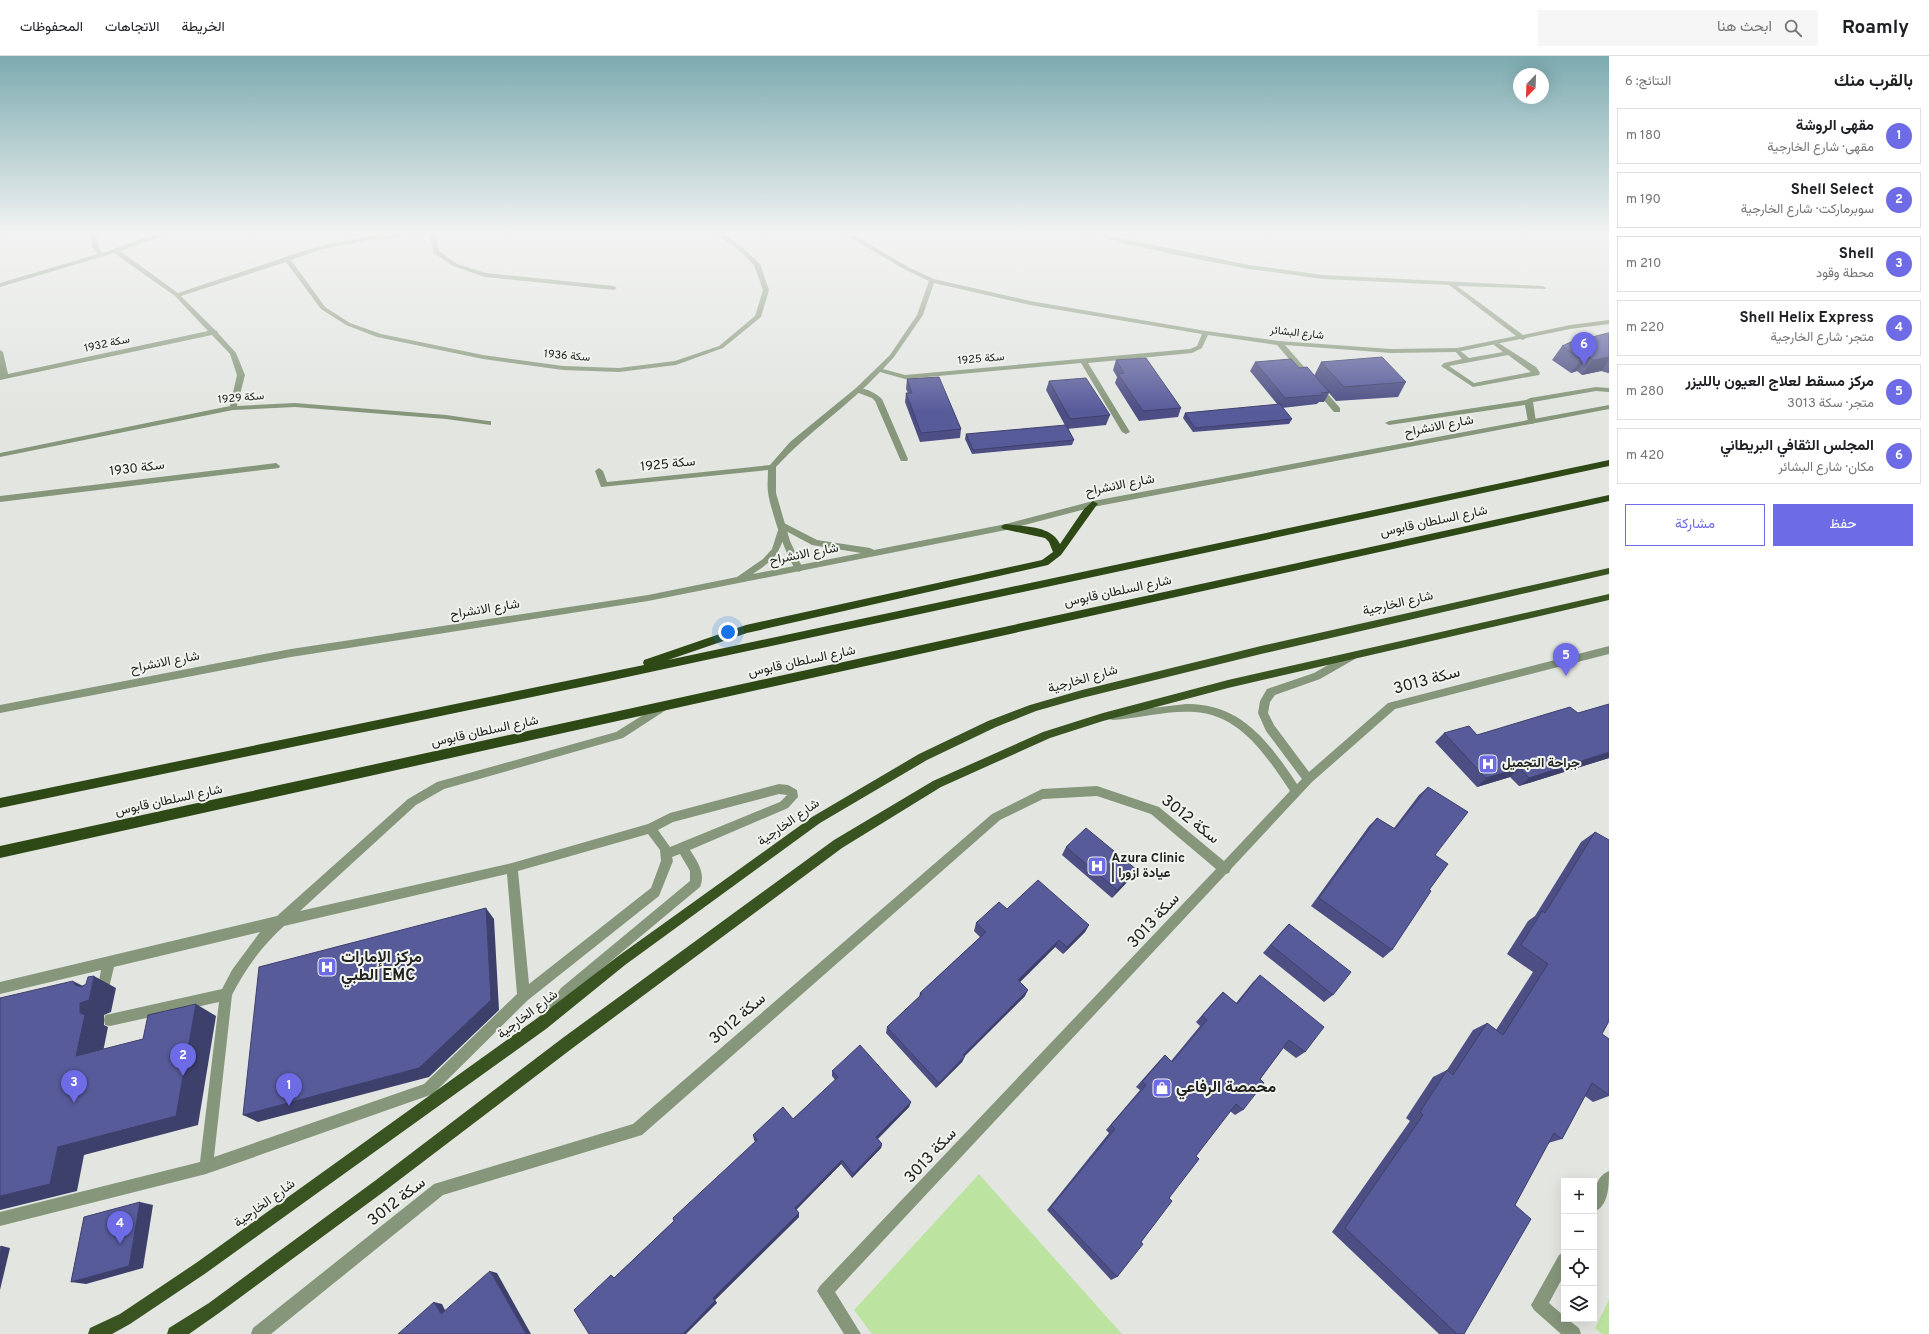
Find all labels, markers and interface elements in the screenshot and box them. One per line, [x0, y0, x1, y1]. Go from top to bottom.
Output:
search box [1538, 10, 1818, 46]
text: Roamly [1842, 16, 1909, 40]
icon: search [1782, 17, 1804, 39]
text: ابحث هنا [1717, 18, 1772, 37]
text: المحفوظات [20, 19, 83, 36]
text: الاتجاهات [105, 19, 159, 36]
text: الخريطة [181, 19, 225, 36]
north arrow [1513, 68, 1549, 104]
text: بالقرب منك [1834, 71, 1913, 93]
text: النتائج: 6 [1625, 74, 1671, 90]
text: مقهى الروشة [1796, 117, 1874, 136]
text: 180 m [1626, 128, 1661, 144]
text: 1 [1896, 128, 1902, 144]
text: مقهى · شارع الخارجية [1767, 140, 1874, 156]
text: Shell Select [1791, 181, 1874, 200]
text: 190 m [1626, 192, 1661, 208]
text: 2 [1895, 192, 1903, 208]
text: سوبرماركت · شارع الخارجية [1741, 202, 1874, 218]
text: Shell [1839, 245, 1874, 264]
text: 210 m [1626, 256, 1661, 272]
text: 3 [1895, 256, 1903, 272]
text: محطة وقود [1816, 266, 1874, 282]
text: Shell Helix Express [1739, 309, 1874, 328]
text: 220 m [1626, 320, 1664, 336]
text: 4 [1895, 320, 1903, 336]
street label: شارع البشائر [1268, 323, 1325, 343]
text: متجر · شارع الخارجية [1771, 330, 1874, 346]
street label: سكة 1932 [83, 332, 131, 356]
pin: 6 [1571, 332, 1597, 365]
street label: سكة 1936 [543, 347, 591, 365]
street label: سكة 1925 [957, 350, 1005, 368]
text: مركز مسقط لعلاج العيون بالليزر [1686, 373, 1874, 392]
text: 280 m [1626, 384, 1664, 400]
text: 5 [1895, 384, 1903, 400]
street label: سكة 1929 [217, 389, 265, 407]
text: متجر · سكة 3013 [1787, 396, 1874, 412]
street label: شارع الانشراح [1403, 412, 1475, 442]
text: المجلس الثقافي البريطاني [1720, 437, 1874, 456]
text: 420 m [1626, 448, 1664, 464]
text: 6 [1895, 448, 1903, 464]
street label: سكة 1925 [640, 454, 696, 476]
street label: سكة 1930 [109, 458, 165, 480]
text: مكان · شارع البشائر [1778, 460, 1874, 476]
street label: شارع الانشراح [1084, 471, 1156, 501]
street label: شارع السلطان قابوس [1379, 503, 1489, 541]
button: مشاركة [1625, 504, 1765, 546]
button: حفظ [1773, 504, 1913, 546]
street label: شارع الانشراح [768, 540, 840, 570]
street label: شارع السلطان قابوس [1063, 573, 1173, 611]
street label: شارع الخارجية [1361, 588, 1435, 620]
street label: شارع الانشراح [449, 597, 521, 623]
your location [718, 622, 738, 642]
street label: شارع السلطان قابوس [747, 643, 857, 681]
pin: 5 [1553, 643, 1579, 676]
street label: شارع الانشراح [129, 648, 201, 678]
street label: شارع الخارجية [1046, 662, 1120, 698]
street label: سكة 3013 [1391, 663, 1463, 699]
street label: شارع السلطان قابوس [430, 713, 540, 751]
hospital icon: جراحة التجميل [1477, 753, 1499, 775]
place label: جراحة التجميل [1502, 756, 1580, 772]
street label: شارع السلطان قابوس [114, 782, 224, 820]
street label: سكة 3012 [1157, 791, 1223, 849]
street label: شارع الخارجية [755, 796, 823, 850]
place label: Azura Clinic | عيادة ازورا [1111, 851, 1185, 882]
hospital icon: Azura Clinic | عيادة ازورا [1086, 855, 1108, 877]
street label: سكة 3013 [1123, 889, 1185, 953]
place label: مركز الإمارات الطبي EMC [341, 948, 422, 988]
hospital icon: مركز الإمارات الطبي EMC [316, 956, 338, 978]
street label: شارع الخارجية [495, 987, 561, 1043]
street label: سكة 3012 [706, 989, 770, 1049]
pin: 2 [170, 1043, 196, 1076]
pin: 3 [61, 1070, 87, 1103]
pin: 1 [276, 1073, 302, 1106]
shop icon: محمصة الرفاعي [1151, 1077, 1173, 1099]
place label: محمصة الرفاعي [1176, 1078, 1276, 1100]
street label: سكة 3013 [900, 1124, 962, 1188]
street label: سكة 3012 [364, 1173, 430, 1231]
street label: شارع الخارجية [231, 1176, 299, 1232]
map controls [1561, 1178, 1597, 1322]
button: + [1561, 1178, 1597, 1214]
pin: 4 [107, 1211, 133, 1244]
button: − [1561, 1214, 1597, 1250]
button: locate [1561, 1250, 1597, 1286]
button: layers [1561, 1286, 1597, 1322]

